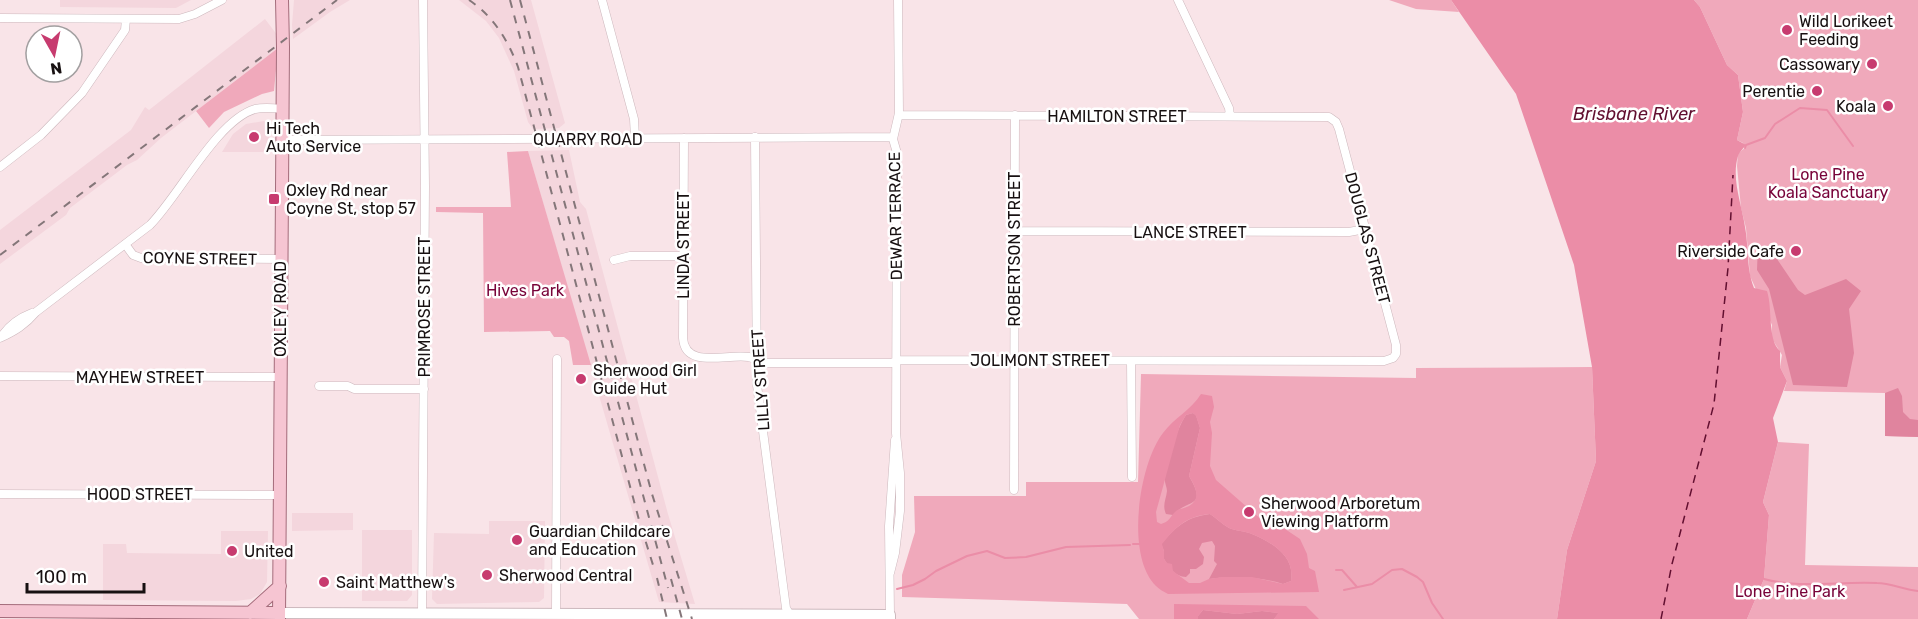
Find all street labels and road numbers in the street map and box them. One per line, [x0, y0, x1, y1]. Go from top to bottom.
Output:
street label: HAMILTON STREET [1047, 107, 1187, 126]
street label: QUARRY ROAD [533, 130, 643, 149]
street label: DEWAR TERRACE [885, 152, 906, 280]
street label: DOUGLAS STREET [1341, 170, 1394, 306]
street label: ROBERTSON STREET [1005, 171, 1024, 327]
street label: LINDA STREET [674, 191, 693, 299]
street label: LANCE STREET [1133, 223, 1247, 242]
street label: PRIMROSE STREET [415, 237, 434, 377]
street label: COYNE STREET [143, 248, 257, 269]
street label: OXLEY ROAD [271, 261, 290, 357]
street label: LILLY STREET [747, 329, 774, 431]
street label: JOLIMONT STREET [970, 351, 1110, 370]
street label: MAYHEW STREET [76, 368, 204, 387]
street label: HOOD STREET [87, 485, 193, 504]

